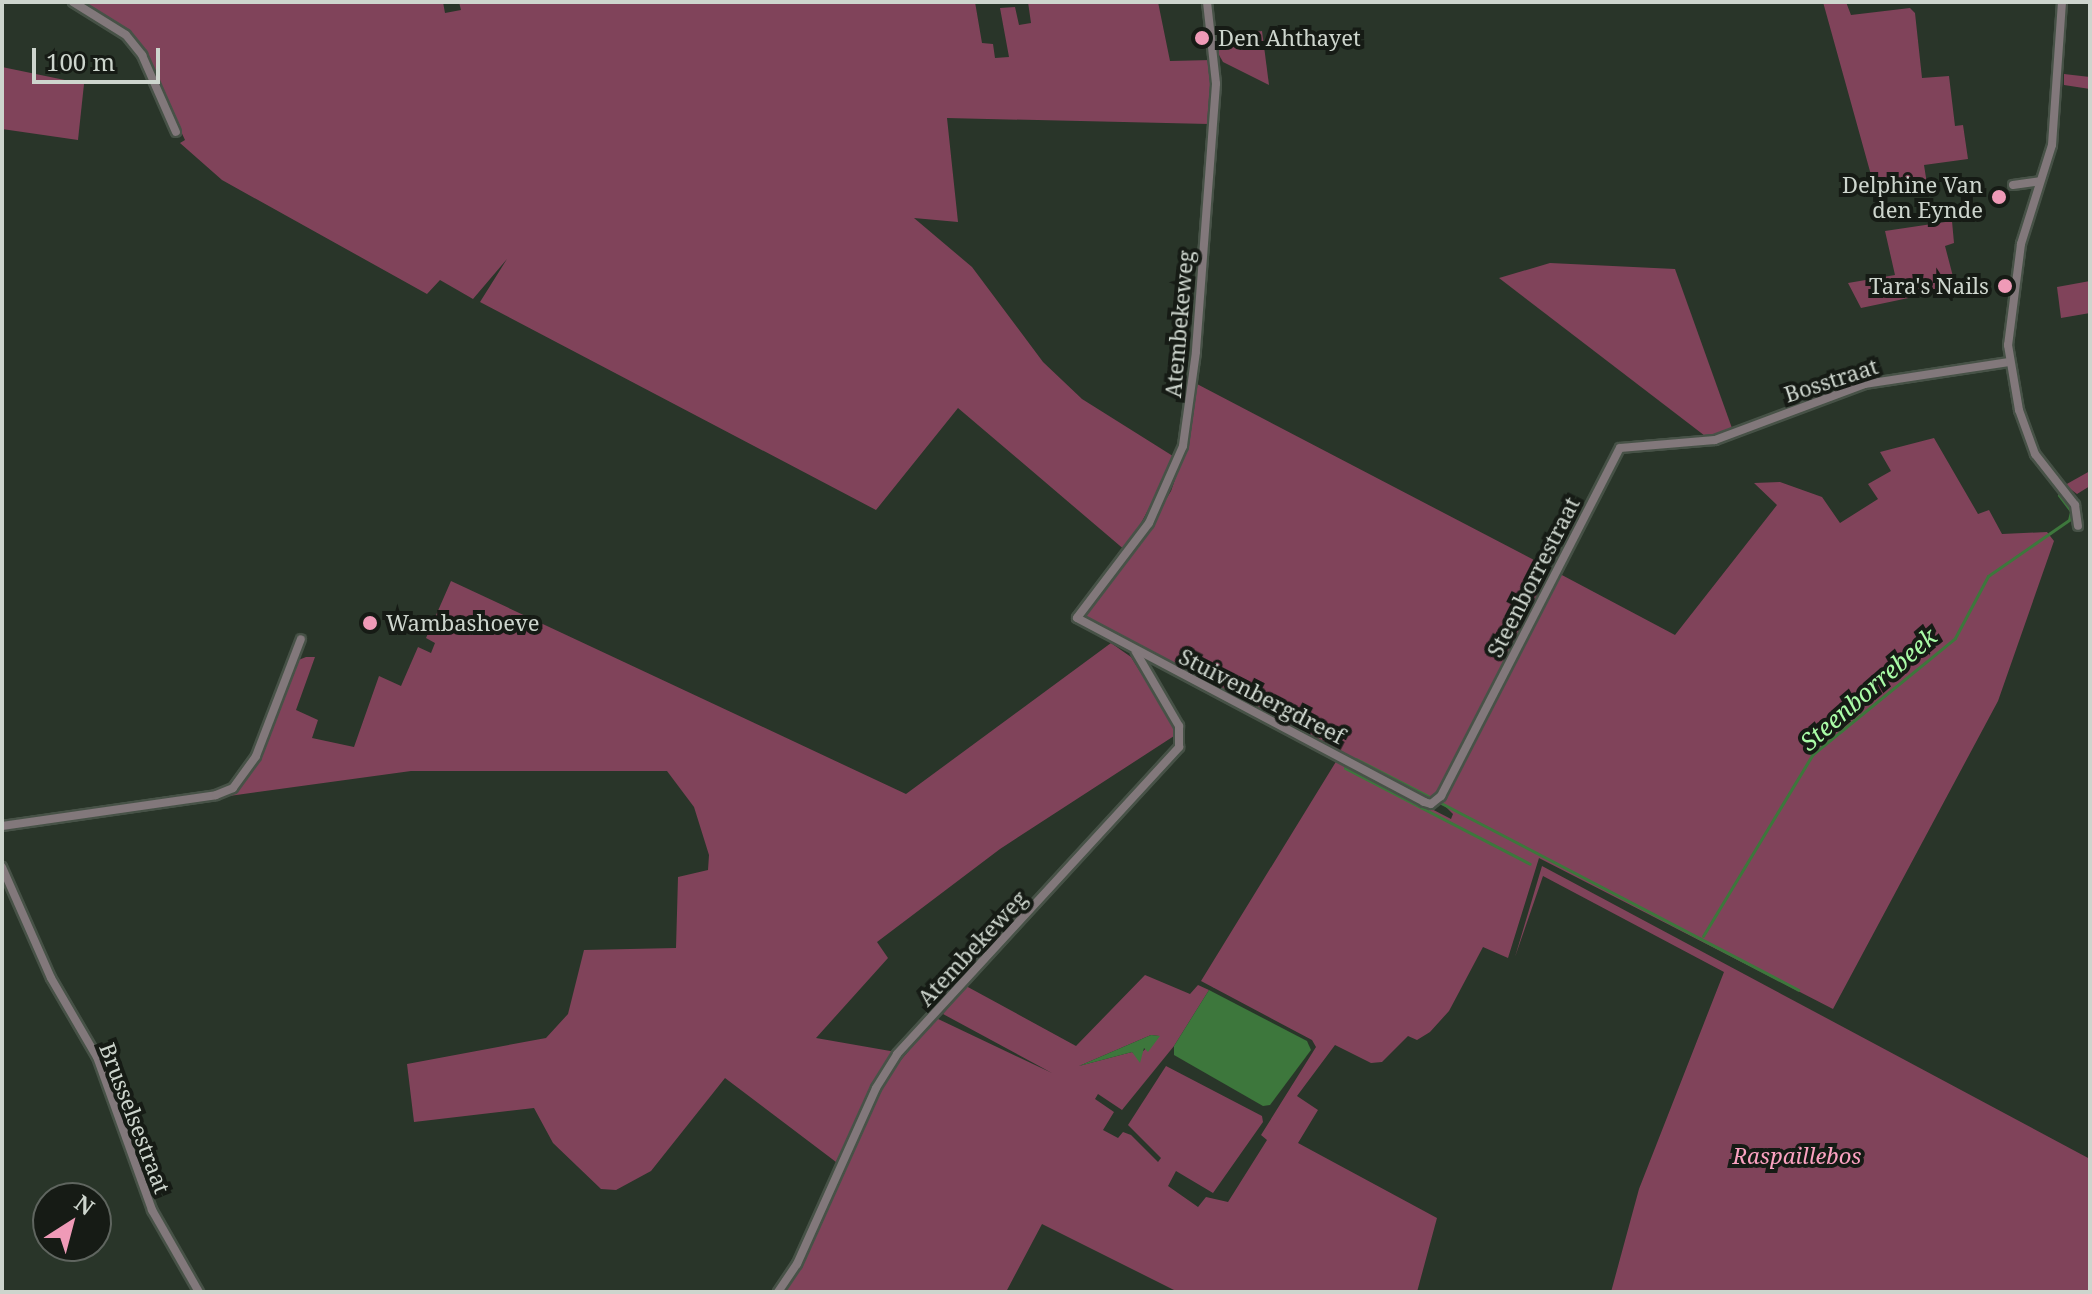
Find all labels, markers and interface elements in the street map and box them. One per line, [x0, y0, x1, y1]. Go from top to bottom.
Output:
place label: Den Ahthayet [1218, 25, 1361, 51]
marker: Den Ahthayet [1193, 29, 1211, 47]
scale bar [36, 32, 164, 82]
text: 100 m [46, 45, 115, 78]
place label: Delphine Van den Eynde [1842, 171, 1983, 222]
marker: Delphine Van den Eynde [1990, 188, 2008, 206]
street label: Atembekeweg [1159, 249, 1199, 399]
place label: Tara's Nails [1869, 273, 1989, 299]
marker: Tara's Nails [1996, 277, 2014, 295]
street label: Bosstraat [1781, 352, 1881, 408]
street label: Steenborrestraat [1481, 492, 1585, 662]
place label: Wambashoeve [386, 610, 539, 636]
marker: Wambashoeve [361, 614, 379, 632]
water label: Steenborrebeek [1794, 622, 1942, 756]
street label: Stuivenbergdreef [1175, 643, 1349, 749]
street label: Atembekeweg [912, 885, 1032, 1011]
street label: Brusselsestraat [94, 1039, 176, 1197]
park label: Raspaillebos [1732, 1143, 1862, 1169]
north arrow [32, 1182, 112, 1262]
text: N [69, 1187, 101, 1221]

